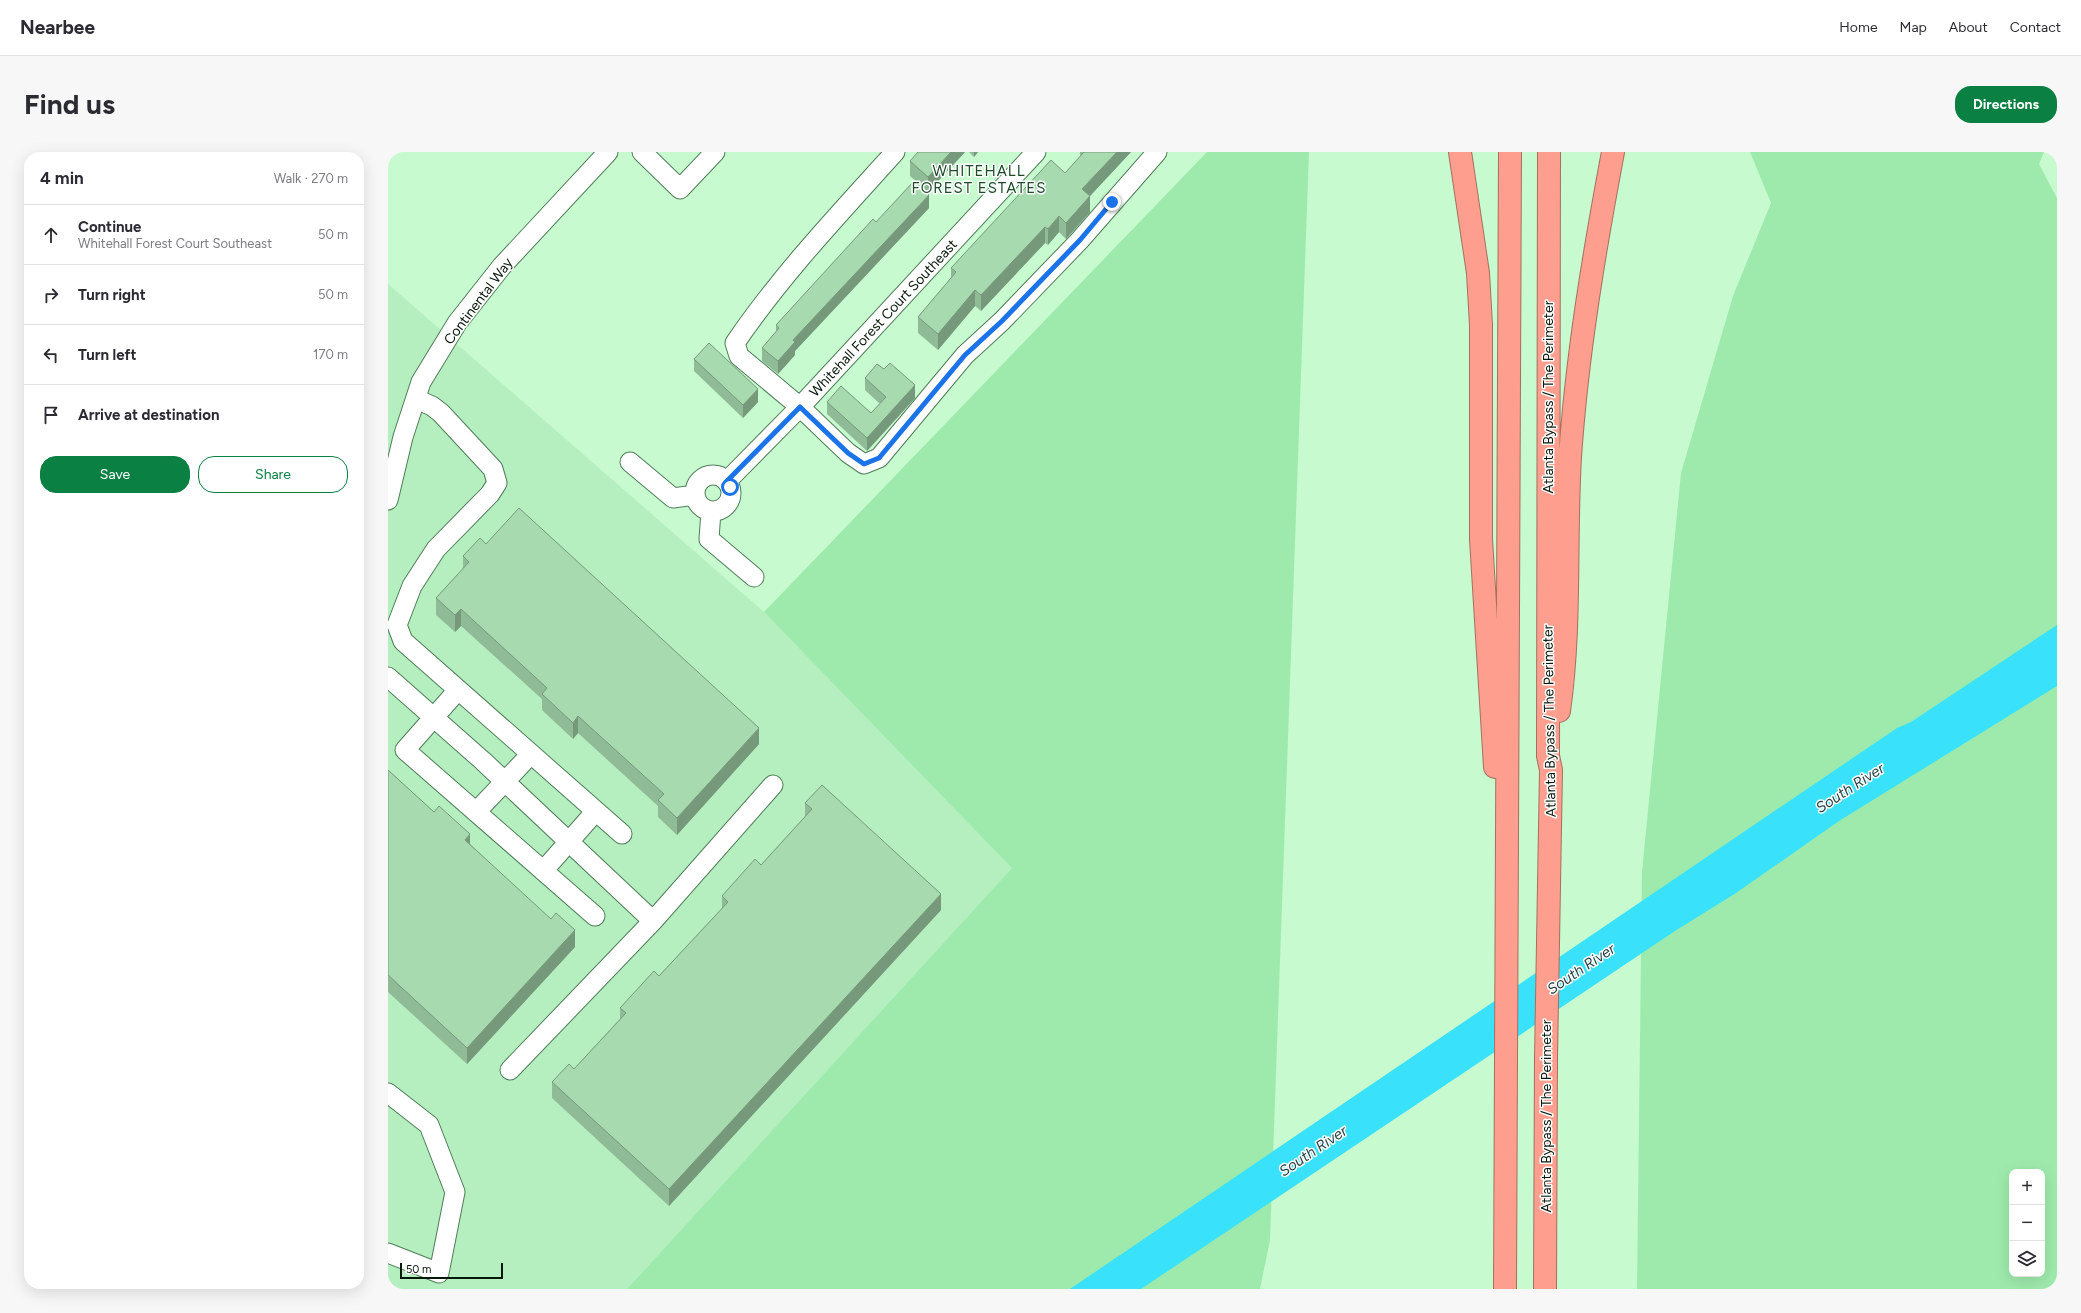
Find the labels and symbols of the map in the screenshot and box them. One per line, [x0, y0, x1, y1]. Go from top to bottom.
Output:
district label: WHITEHALL FOREST ESTATES [912, 162, 1046, 197]
route end [1103, 193, 1121, 211]
street label: Whitehall Forest Court Southeast [806, 236, 961, 401]
street label: Continental Way [440, 254, 517, 348]
street label: Atlanta Bypass / The Perimeter [1540, 300, 1557, 493]
route start [721, 478, 739, 496]
street label: Atlanta Bypass / The Perimeter [1539, 624, 1560, 818]
water label: South River [1812, 759, 1888, 817]
water label: South River [1544, 939, 1619, 998]
street label: Atlanta Bypass / The Perimeter [1538, 1019, 1555, 1212]
water label: South River [1276, 1121, 1351, 1180]
scale bar [400, 1261, 503, 1280]

